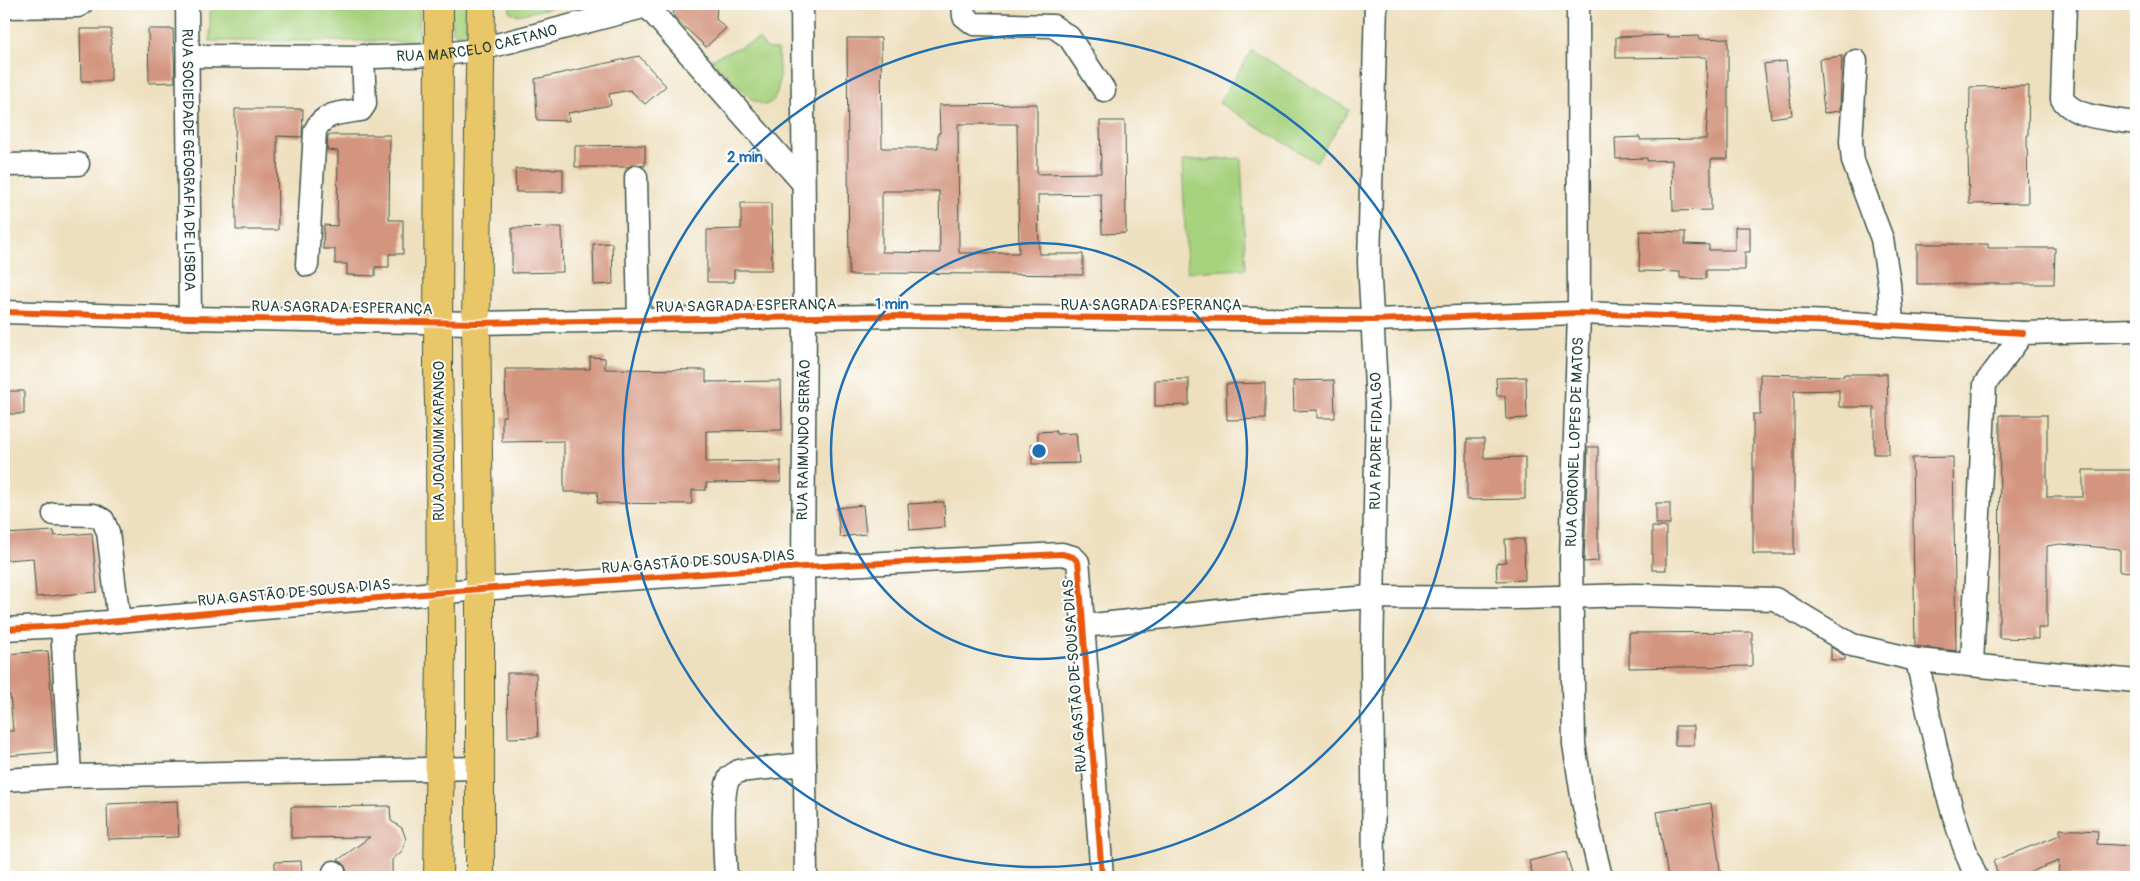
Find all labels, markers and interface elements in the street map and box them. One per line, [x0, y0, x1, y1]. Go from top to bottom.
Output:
street label: RUA MARCELO CAETANO [396, 20, 559, 66]
street label: RUA SOCIEDADE GEOGRAFIA DE LISBOA [178, 29, 199, 292]
text: 2 min [727, 148, 763, 167]
street label: RUA SAGRADA ESPERANÇA [655, 295, 837, 317]
text: 1 min [875, 295, 909, 314]
street label: RUA SAGRADA ESPERANÇA [1060, 296, 1242, 315]
street label: RUA SAGRADA ESPERANÇA [251, 297, 433, 319]
street label: RUA CORONEL LOPES DE MATOS [1562, 337, 1588, 547]
street label: RUA RAIMUNDO SERRÃO [793, 359, 815, 521]
street label: RUA JOAQUIM KAPANGO [430, 361, 449, 521]
street label: RUA PADRE FIDALGO [1365, 372, 1387, 510]
centre of rings [1030, 442, 1048, 460]
street label: RUA GASTÃO DE SOUSA DIAS [601, 546, 795, 578]
street label: RUA GASTÃO DE SOUSA DIAS [197, 575, 391, 611]
street label: RUA GASTÃO DE SOUSA DIAS [1059, 579, 1091, 773]

